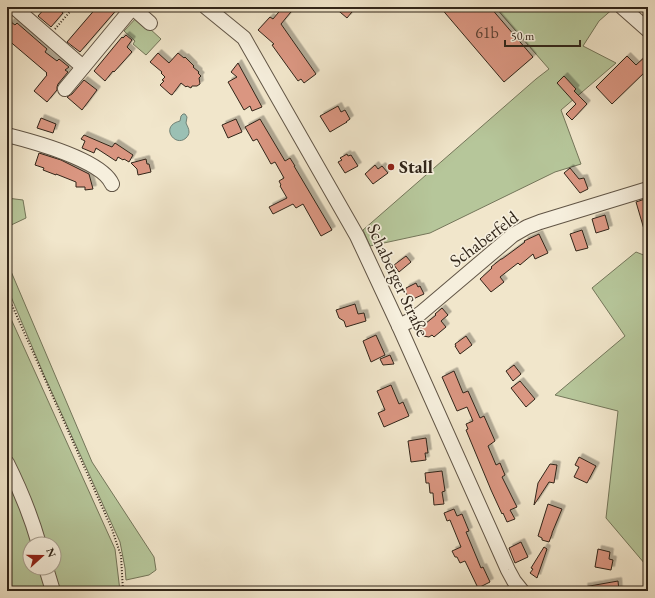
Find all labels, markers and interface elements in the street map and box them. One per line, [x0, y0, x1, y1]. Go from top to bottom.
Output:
house number: 61b [475, 22, 499, 43]
scale bar [505, 22, 580, 48]
text: 50 m [511, 28, 535, 44]
place label: Stall [399, 155, 433, 178]
marker: Stall [386, 162, 396, 172]
street label: Schaberfeld [445, 205, 523, 272]
street label: Schaberger Straße [362, 220, 435, 340]
north arrow [22, 536, 62, 576]
text: N [43, 546, 60, 559]

